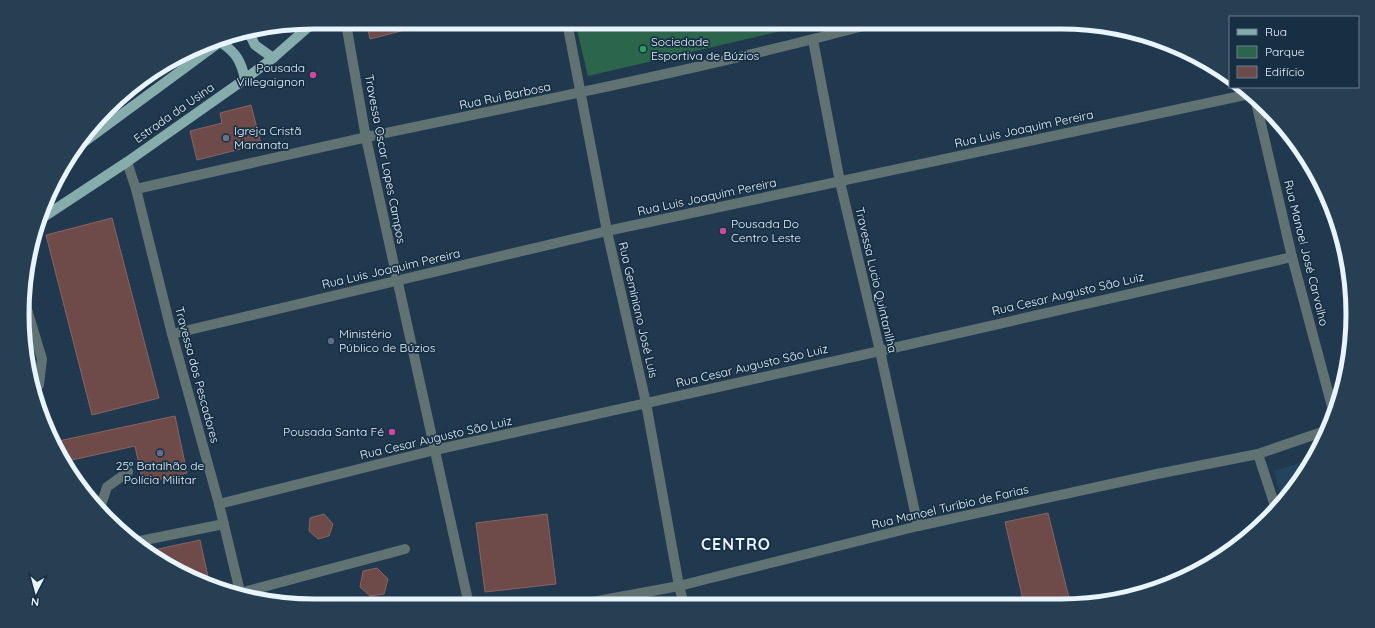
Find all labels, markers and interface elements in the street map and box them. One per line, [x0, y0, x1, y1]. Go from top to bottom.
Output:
legend [1229, 16, 1359, 88]
text: Rua [1265, 24, 1287, 39]
place label: Sociedade Esportiva de Búzios [651, 34, 760, 63]
marker: Sociedade Esportiva de Búzios [638, 44, 648, 54]
text: Parque [1265, 44, 1305, 59]
place label: Pousada Villegaignon [236, 60, 305, 89]
text: Edifício [1265, 64, 1305, 79]
marker: Pousada Villegaignon [308, 70, 318, 80]
street label: Travessa Oscar Lopes Campos [362, 73, 409, 245]
street label: Rua Rui Barbosa [458, 78, 552, 113]
street label: Estrada da Usina [131, 79, 217, 146]
street label: Rua Luis Joaquim Pereira [953, 106, 1095, 151]
place label: Igreja Cristã Maranata [234, 123, 301, 152]
marker: Igreja Cristã Maranata [221, 133, 231, 143]
street label: Rua Luis Joaquim Pereira [636, 174, 778, 219]
street label: Rua Manoel José Carvalho [1281, 178, 1332, 327]
street label: Travessa Lucio Quintanilha [852, 206, 901, 354]
place label: Pousada Do Centro Leste [731, 216, 801, 245]
marker: Pousada Do Centro Leste [718, 226, 728, 236]
street label: Rua Geminiano José Luis [616, 240, 662, 380]
street label: Rua Luis Joaquim Pereira [320, 245, 462, 292]
street label: Rua Cesar Augusto São Luiz [990, 269, 1146, 318]
street label: Travessa dos Pescadores [172, 305, 223, 445]
place label: Ministério Público de Búzios [339, 326, 436, 355]
marker: Ministério Público de Búzios [326, 336, 336, 346]
street label: Rua Cesar Augusto São Luiz [674, 341, 830, 390]
street label: Rua Cesar Augusto São Luiz [358, 413, 514, 462]
place label: Pousada Santa Fé [283, 424, 384, 439]
marker: Pousada Santa Fé [387, 427, 397, 437]
marker: 25ª Batalhão de Polícia Militar [155, 448, 165, 458]
place label: 25ª Batalhão de Polícia Militar [116, 458, 204, 487]
street label: Rua Manoel Turibio de Farias [870, 481, 1030, 532]
district label: CENTRO [701, 534, 771, 554]
north arrow [16, 572, 56, 612]
text: N [30, 595, 40, 609]

